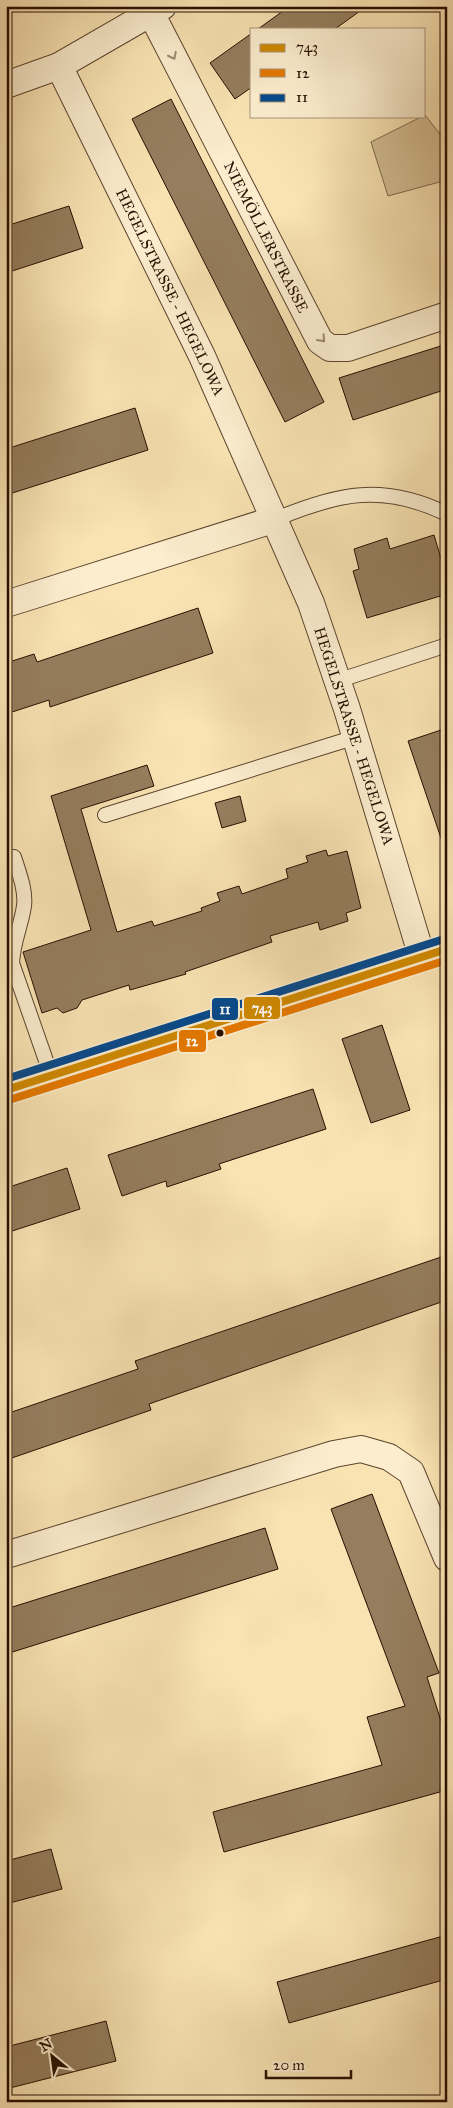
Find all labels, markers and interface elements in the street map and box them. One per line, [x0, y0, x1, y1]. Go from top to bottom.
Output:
legend [250, 28, 426, 118]
text: 743 [296, 38, 318, 56]
one-way arrow [167, 51, 177, 60]
text: 12 [296, 64, 310, 82]
text: 11 [296, 88, 308, 106]
street label: NIEMÖLLERSTRASSE [220, 158, 313, 316]
street label: HEGELSTRASSE - HEGELOWA [112, 186, 228, 398]
one-way arrow [316, 334, 325, 343]
street label: HEGELSTRASSE - HEGELOWA [310, 625, 398, 847]
line badge: 743 [243, 996, 281, 1020]
line badge: 11 [211, 997, 239, 1021]
text: 743 [252, 1000, 273, 1018]
text: 11 [219, 1001, 231, 1018]
unlabelled marker [215, 1028, 225, 1038]
line badge: 12 [178, 1029, 207, 1053]
text: 12 [186, 1033, 199, 1050]
north arrow [28, 2030, 78, 2080]
text: N [37, 2035, 55, 2055]
scale bar [266, 2048, 350, 2080]
text: 20 m [273, 2056, 305, 2074]

